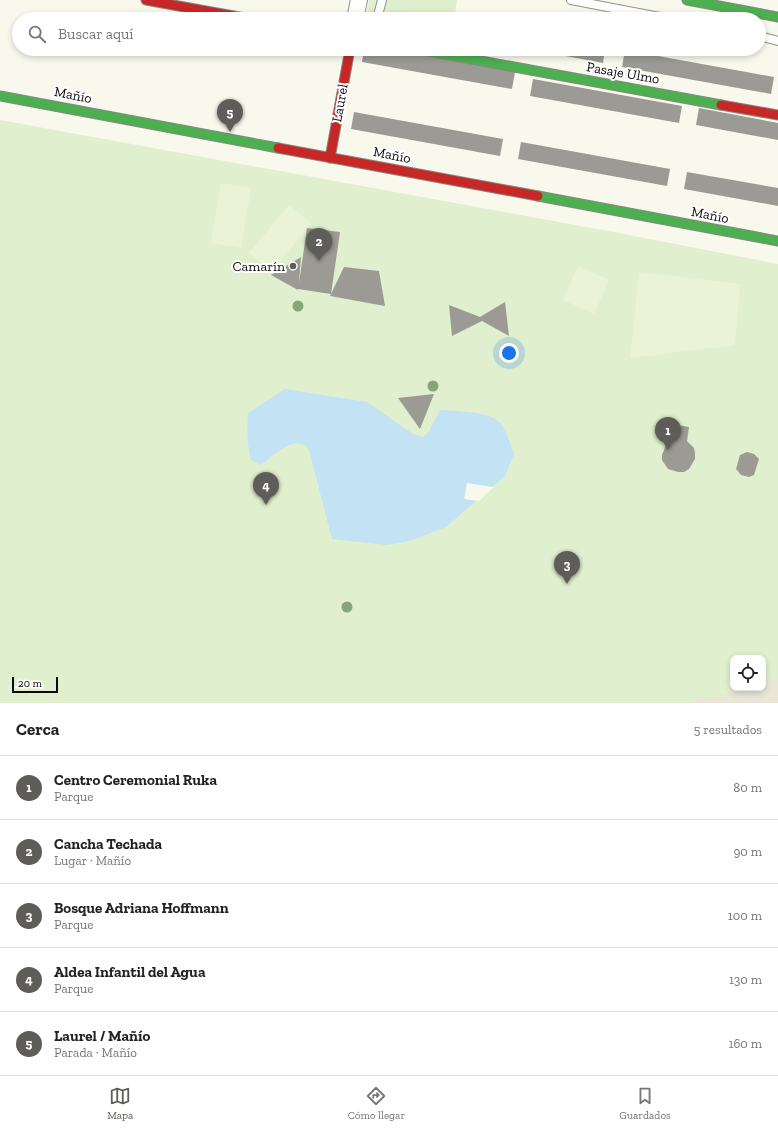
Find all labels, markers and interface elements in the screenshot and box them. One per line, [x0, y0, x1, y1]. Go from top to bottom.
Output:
search box [12, 12, 766, 56]
icon: search [26, 23, 48, 45]
text: Buscar aquí [58, 25, 134, 43]
street label: Pasaje Ulmo [585, 58, 661, 88]
street label: Laurel [328, 82, 352, 123]
street label: Mañío [53, 83, 93, 107]
pin: 5 [217, 99, 243, 132]
street label: Mañío [372, 143, 412, 167]
street label: Mañío [690, 203, 730, 227]
pin: 2 [306, 228, 332, 261]
place label: Camarín [233, 258, 285, 275]
marker: Camarín [288, 261, 298, 271]
your location [499, 343, 519, 363]
pin: 1 [655, 417, 681, 450]
pin: 4 [253, 472, 279, 505]
pin: 3 [554, 551, 580, 584]
map controls [730, 655, 766, 691]
button: locate [730, 655, 766, 691]
scale bar [12, 675, 58, 694]
text: 20 m [18, 677, 42, 690]
text: Cerca [16, 719, 59, 739]
text: 5 resultados [694, 722, 762, 737]
text: Centro Ceremonial Ruka [54, 771, 217, 789]
text: 1 [26, 780, 32, 795]
text: 80 m [733, 780, 762, 795]
text: Parque [54, 789, 93, 804]
text: Cancha Techada [54, 835, 162, 853]
text: 2 [26, 844, 32, 859]
text: 90 m [733, 844, 762, 859]
text: Lugar · Mañío [54, 853, 131, 868]
text: Bosque Adriana Hoffmann [54, 899, 229, 917]
text: 3 [26, 908, 32, 923]
text: 100 m [728, 908, 762, 923]
text: Parque [54, 917, 93, 932]
text: Aldea Infantil del Agua [54, 963, 206, 981]
text: 4 [25, 972, 33, 987]
text: 130 m [729, 972, 762, 987]
text: Parque [54, 981, 93, 996]
text: Laurel / Mañío [54, 1027, 150, 1045]
text: 5 [26, 1036, 32, 1051]
text: 160 m [728, 1036, 762, 1051]
text: Parada · Mañío [54, 1045, 137, 1060]
tab: Mapa [107, 1085, 133, 1122]
tab: Cómo llegar [348, 1085, 405, 1122]
tab: Guardados [619, 1085, 671, 1122]

